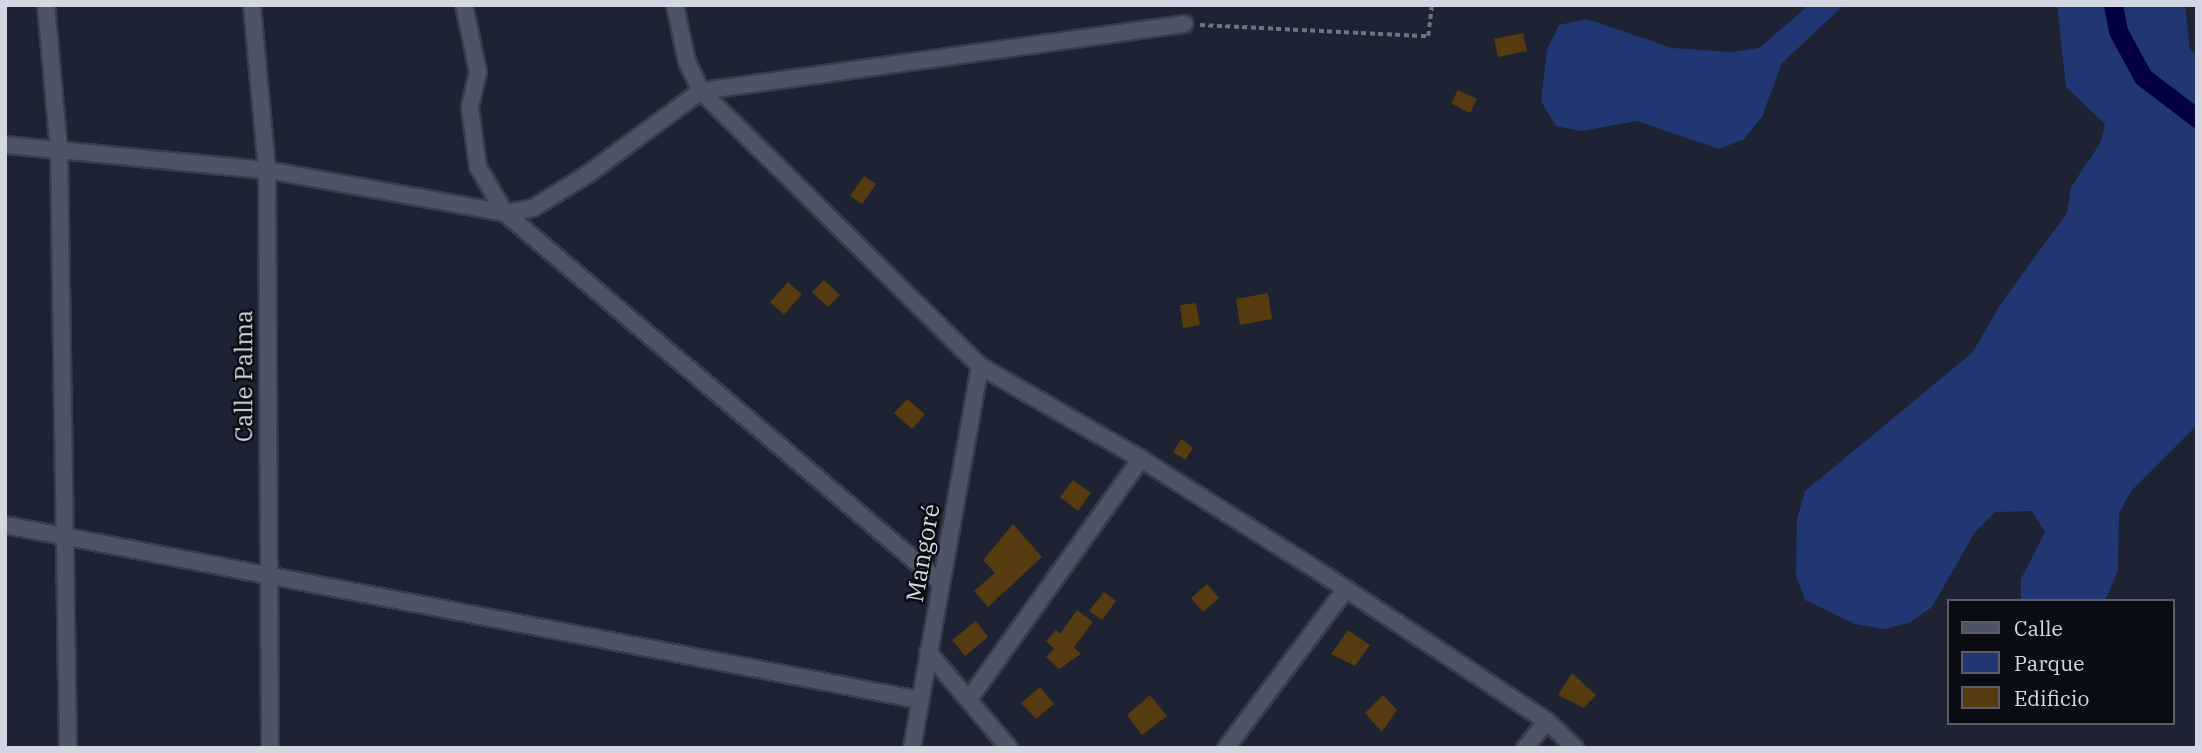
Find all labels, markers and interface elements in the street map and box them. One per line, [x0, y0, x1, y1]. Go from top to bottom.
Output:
street label: Calle Palma [230, 310, 258, 442]
street label: Mangoré [900, 502, 946, 604]
legend [1946, 599, 2174, 725]
text: Calle [2014, 614, 2063, 642]
text: Parque [2014, 649, 2084, 677]
text: Edificio [2014, 684, 2089, 712]

